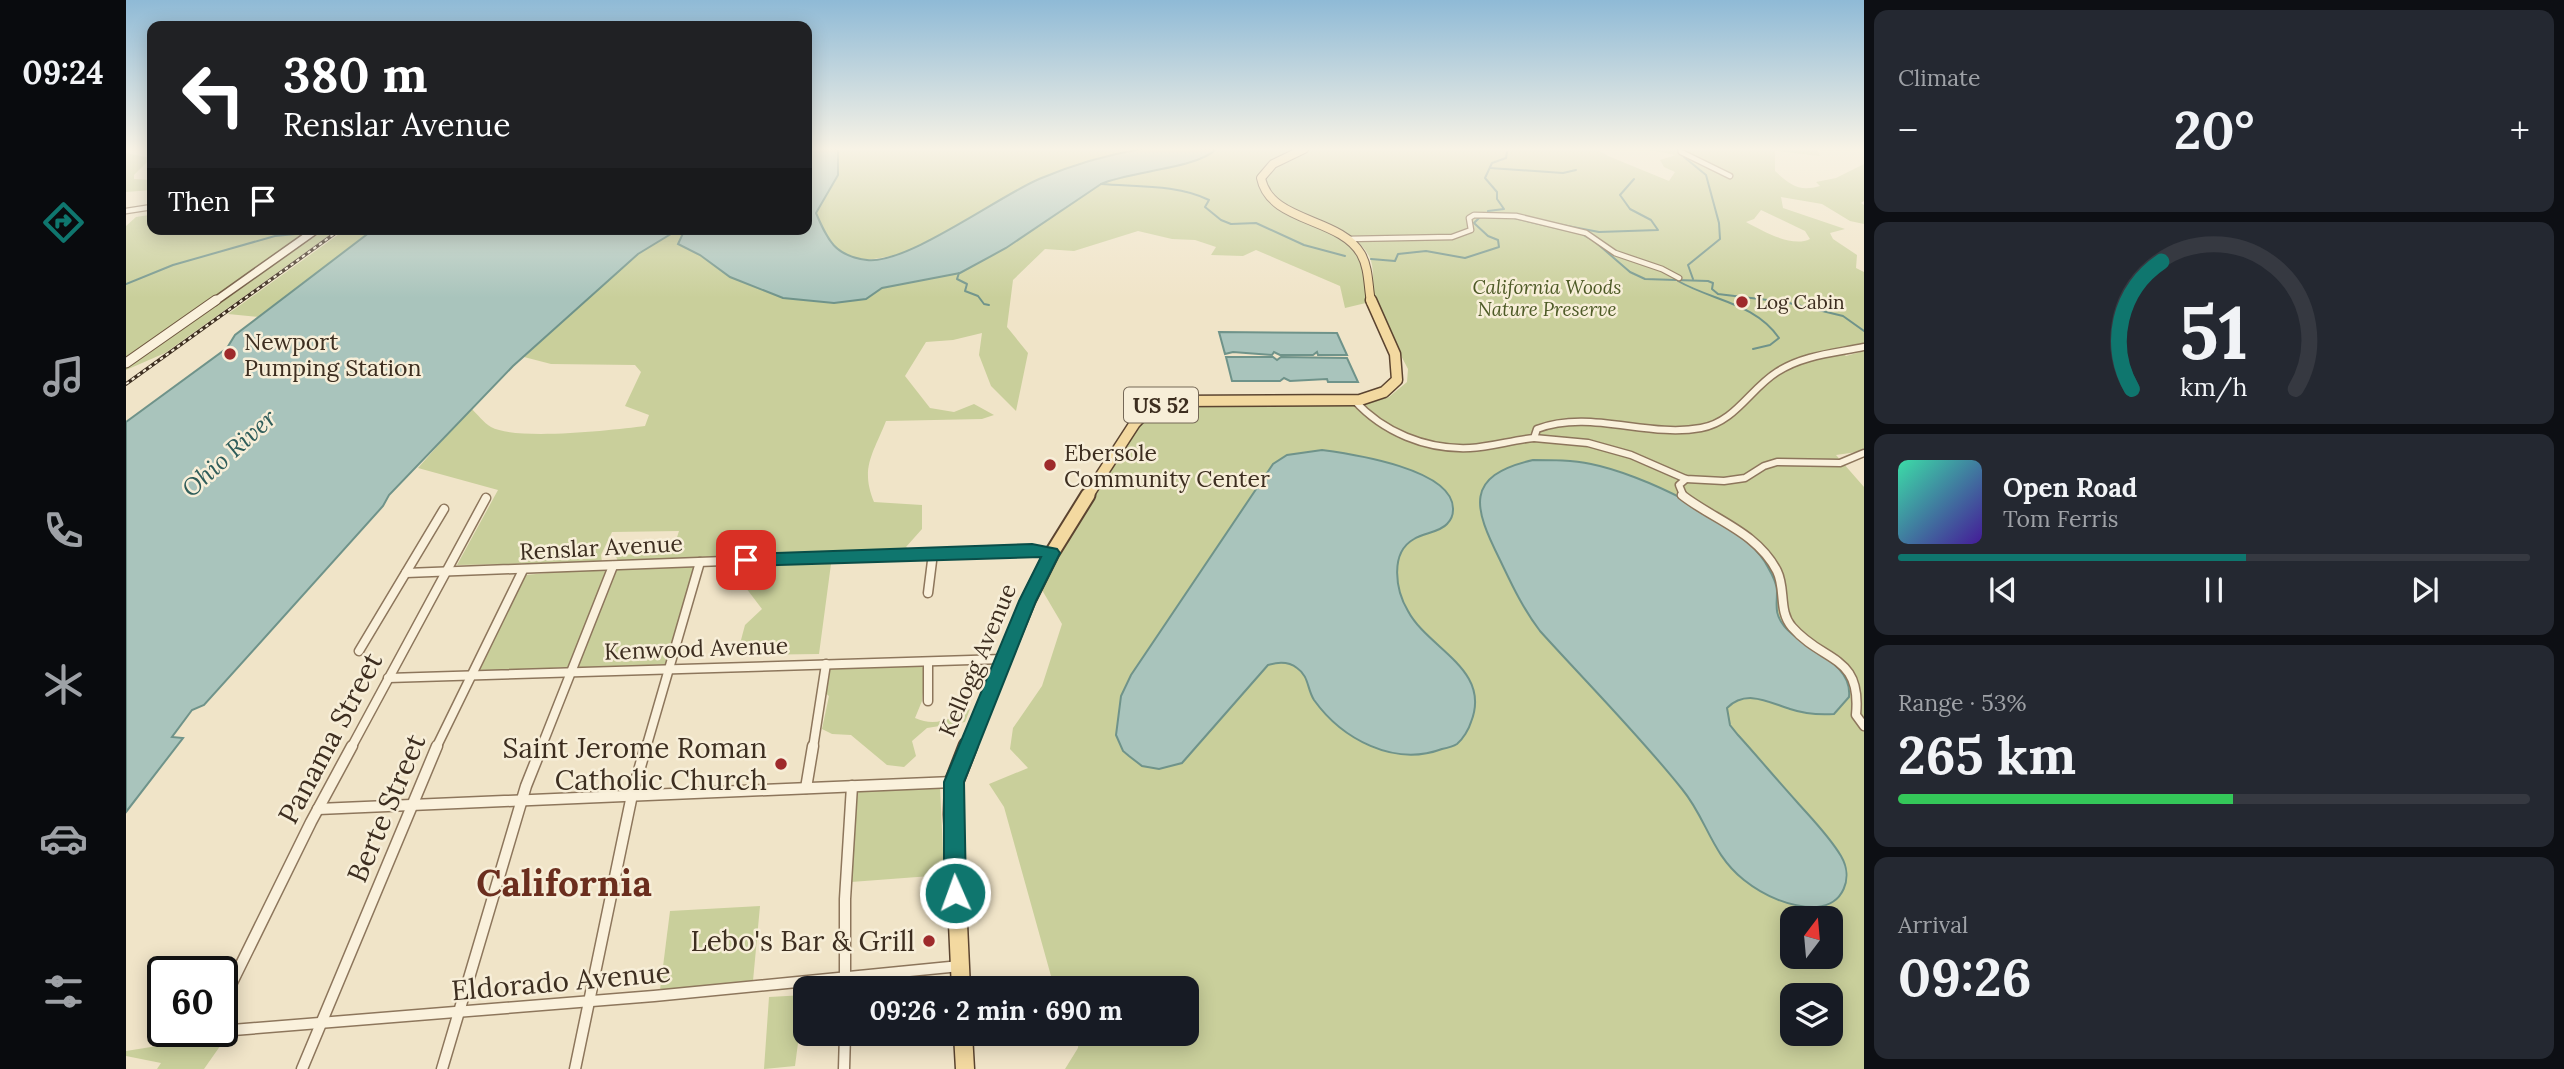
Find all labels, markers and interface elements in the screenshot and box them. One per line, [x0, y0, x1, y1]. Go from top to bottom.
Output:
text: 380 m [283, 43, 428, 105]
icon: left [168, 49, 259, 140]
text: 09:24 [22, 52, 104, 93]
text: Climate [1898, 63, 1980, 92]
text: 20° [2174, 97, 2254, 163]
text: Renslar Avenue [283, 104, 511, 145]
text: − [1898, 106, 1918, 154]
text: + [2510, 106, 2530, 154]
icon: arrive [244, 182, 282, 220]
text: Then [168, 185, 230, 218]
icon: directions [39, 198, 88, 247]
park label: California Woods Nature Preserve [1473, 275, 1621, 321]
text: 51 [2180, 286, 2248, 379]
place label: Log Cabin [1756, 290, 1845, 314]
marker: Log Cabin [1734, 294, 1750, 310]
place label: Newport Pumping Station [244, 327, 422, 382]
marker: Newport Pumping Station [222, 346, 238, 362]
icon: music [39, 352, 88, 401]
text: km/h [2180, 370, 2248, 402]
road number: US 52 [1124, 388, 1198, 422]
water label: Ohio River [175, 402, 283, 504]
place label: Ebersole Community Center [1064, 438, 1270, 493]
marker: Ebersole Community Center [1042, 457, 1058, 473]
text: Open Road [2003, 471, 2137, 504]
text: Tom Ferris [2003, 504, 2118, 533]
icon: phone [39, 506, 88, 555]
street label: Renslar Avenue [519, 528, 683, 566]
pin [716, 530, 776, 590]
icon: arrive [727, 541, 765, 579]
icon: previous [1984, 571, 2022, 609]
icon: pause [2195, 571, 2233, 609]
icon: next [2406, 571, 2444, 609]
street label: Kellogg Avenue [932, 579, 1022, 741]
street label: Kenwood Avenue [603, 630, 789, 666]
street label: Panama Street [270, 646, 390, 830]
icon: climate [39, 660, 88, 709]
text: Range · 53% [1898, 688, 2027, 717]
text: 265 km [1898, 722, 2076, 788]
street label: Berte Street [339, 728, 433, 888]
place label: Saint Jerome Roman Catholic Church [503, 730, 767, 798]
marker: Saint Jerome Roman Catholic Church [773, 756, 789, 772]
icon: car [39, 814, 88, 863]
position arrow [918, 856, 992, 930]
district label: California [476, 859, 652, 906]
north arrow [1780, 906, 1843, 970]
map controls [1780, 906, 1843, 1046]
text: Arrival [1898, 910, 1968, 939]
place label: Lebo's Bar & Grill [690, 923, 915, 959]
marker: Lebo's Bar & Grill [921, 933, 937, 949]
text: 09:26 [1898, 944, 2032, 1010]
street label: Eldorado Avenue [450, 953, 672, 1009]
speed limit sign: 60 [147, 956, 238, 1047]
icon: filters [39, 967, 88, 1016]
button: layers [1780, 983, 1843, 1046]
text: 09:26 · 2 min · 690 m [870, 994, 1122, 1027]

